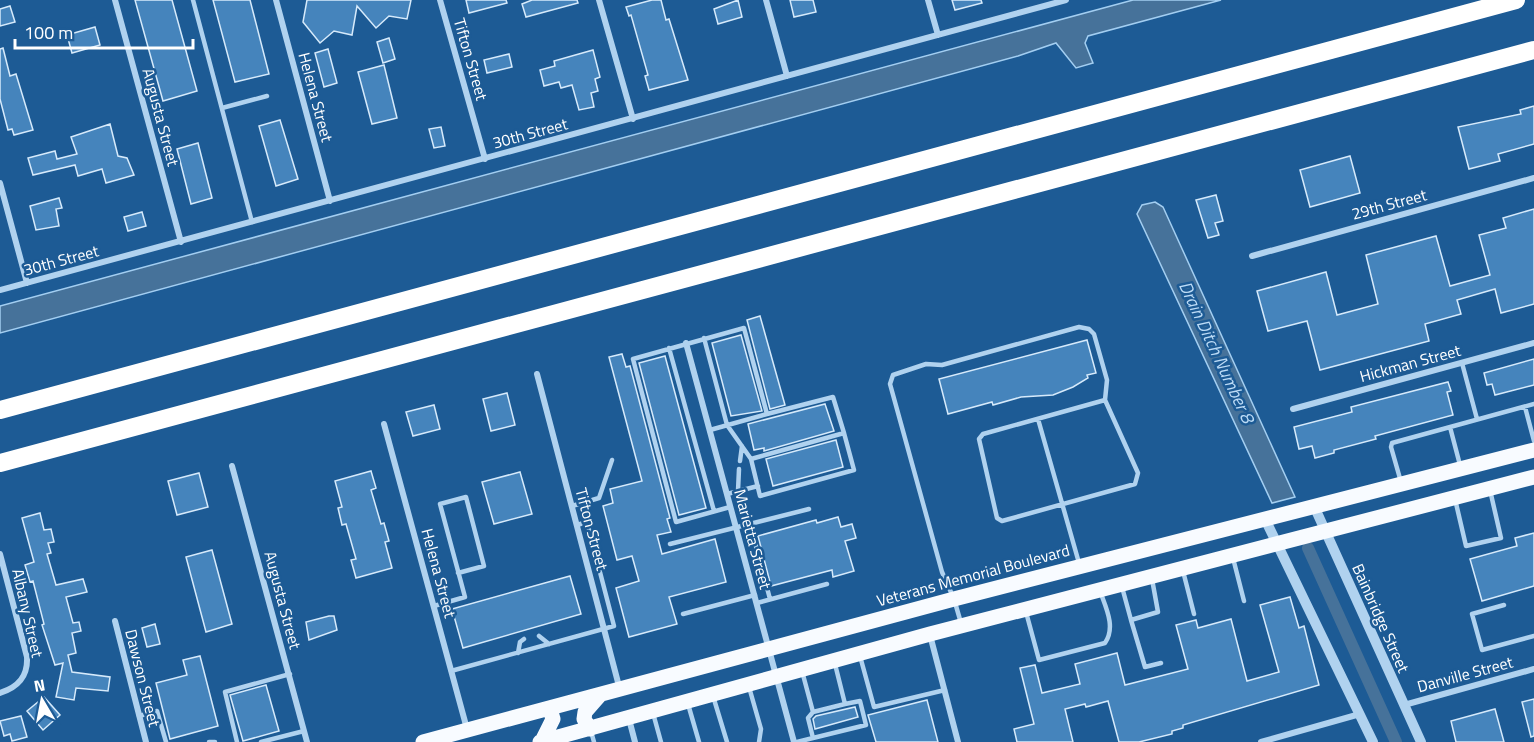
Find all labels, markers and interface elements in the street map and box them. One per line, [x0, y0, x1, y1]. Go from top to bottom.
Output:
scale bar [15, 12, 194, 50]
street label: Tifton Street [448, 15, 494, 103]
text: 100 m [24, 19, 73, 46]
street label: Helena Street [293, 49, 340, 145]
street label: Augusta Street [136, 65, 186, 169]
street label: 30th Street [490, 111, 571, 155]
street label: 29th Street [1349, 182, 1430, 226]
street label: 30th Street [21, 238, 102, 282]
water label: Drain Ditch Number 8 [1172, 277, 1263, 429]
street label: Hickman Street [1357, 338, 1464, 388]
street label: Tifton Street [569, 485, 615, 573]
street label: Marietta Street [728, 486, 778, 592]
street label: Helena Street [416, 525, 463, 621]
street label: Veterans Memorial Boulevard [874, 538, 1072, 612]
street label: Augusta Street [258, 548, 308, 652]
street label: Bainbridge Street [1346, 560, 1416, 677]
street label: Albany Street [6, 566, 50, 660]
street label: Dawson Street [119, 627, 167, 730]
street label: Danville Street [1414, 650, 1516, 698]
north arrow [12, 670, 72, 730]
text: N [32, 672, 47, 698]

